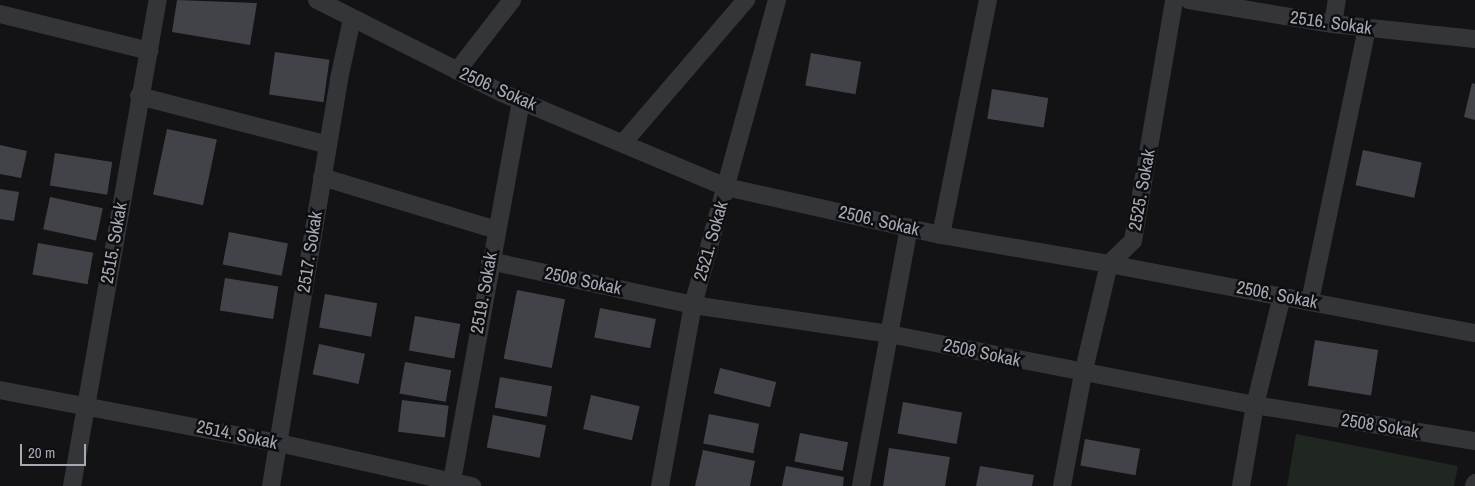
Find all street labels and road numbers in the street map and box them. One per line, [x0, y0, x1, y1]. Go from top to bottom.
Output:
street label: 2516. Sokak [1289, 7, 1373, 39]
street label: 2506. Sokak [456, 62, 540, 116]
street label: 2525. Sokak [1124, 148, 1160, 232]
street label: 2521. Sokak [689, 199, 733, 283]
street label: 2515. Sokak [96, 201, 132, 285]
street label: 2506. Sokak [837, 201, 921, 241]
street label: 2517. Sokak [293, 210, 327, 294]
street label: 2519. Sokak [466, 251, 502, 335]
street label: 2508 Sokak [543, 262, 623, 300]
street label: 2506. Sokak [1235, 277, 1319, 313]
street label: 2508 Sokak [942, 334, 1022, 372]
street label: 2508 Sokak [1340, 409, 1420, 443]
street label: 2514. Sokak [195, 416, 279, 454]

